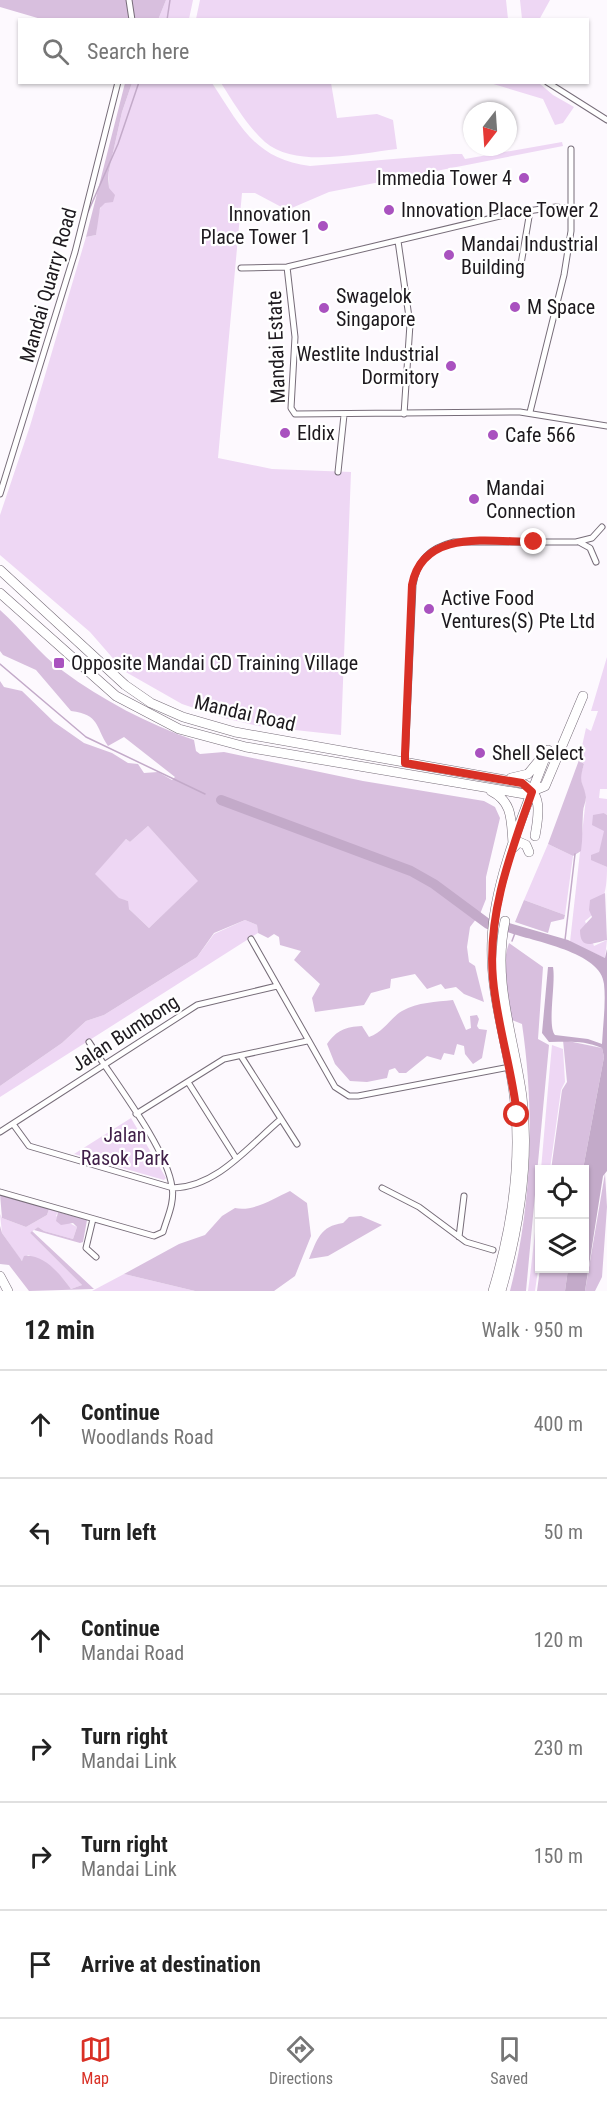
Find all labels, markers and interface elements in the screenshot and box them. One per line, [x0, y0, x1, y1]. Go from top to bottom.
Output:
search box [18, 18, 589, 84]
icon: search [39, 35, 72, 68]
text: Search here [87, 39, 189, 64]
north arrow [463, 102, 517, 156]
place label: Immedia Tower 4 [377, 166, 512, 190]
marker: Immedia Tower 4 [517, 171, 531, 185]
place label: Innovation Place Tower 2 [401, 198, 599, 222]
place label: Innovation Place Tower 1 [201, 202, 311, 249]
marker: Innovation Place Tower 2 [382, 203, 396, 217]
street label: Mandai Quarry Road [14, 205, 82, 365]
marker: Innovation Place Tower 1 [316, 219, 330, 233]
place label: Mandai Industrial Building [461, 232, 598, 279]
marker: Mandai Industrial Building [442, 248, 456, 262]
place label: Swagelok Singapore [336, 284, 415, 331]
street label: Mandai Estate [262, 290, 290, 404]
place label: M Space [527, 295, 595, 319]
marker: M Space [508, 300, 522, 314]
marker: Swagelok Singapore [317, 301, 331, 315]
place label: Westlite Industrial Dormitory [296, 342, 439, 389]
marker: Westlite Industrial Dormitory [444, 359, 458, 373]
place label: Eldix [297, 421, 335, 445]
place label: Cafe 566 [505, 423, 576, 447]
marker: Eldix [278, 426, 292, 440]
marker: Cafe 566 [486, 428, 500, 442]
place label: Mandai Connection [486, 476, 576, 523]
marker: Mandai Connection [467, 492, 481, 506]
route end [520, 528, 546, 554]
place label: Active Food Ventures(S) Pte Ltd [441, 586, 595, 633]
marker: Active Food Ventures(S) Pte Ltd [422, 602, 436, 616]
place label: Opposite Mandai CD Training Village [71, 651, 358, 675]
marker: Opposite Mandai CD Training Village [52, 656, 66, 670]
street label: Mandai Road [192, 690, 298, 736]
place label: Shell Select [492, 741, 584, 765]
marker: Shell Select [473, 746, 487, 760]
street label: Jalan Bumbong [67, 989, 183, 1077]
route start [503, 1101, 529, 1127]
park label: Jalan Rasok Park [81, 1123, 169, 1170]
map controls [535, 1165, 589, 1273]
button: locate [535, 1165, 589, 1219]
button: layers [535, 1219, 589, 1273]
text: 12 min [24, 1315, 95, 1345]
text: Walk · 950 m [482, 1318, 583, 1342]
text: Continue [81, 1400, 160, 1425]
icon: ahead [24, 1408, 57, 1441]
text: 400 m [534, 1412, 583, 1436]
text: Woodlands Road [81, 1425, 214, 1449]
icon: left [24, 1516, 57, 1549]
text: Turn left [81, 1520, 156, 1545]
text: 50 m [544, 1520, 583, 1544]
text: Continue [81, 1616, 160, 1641]
icon: ahead [24, 1624, 57, 1657]
text: 120 m [534, 1628, 583, 1652]
text: Mandai Road [81, 1641, 184, 1665]
text: Turn right [81, 1724, 168, 1749]
icon: right [24, 1732, 57, 1765]
text: 230 m [534, 1736, 583, 1760]
text: Mandai Link [81, 1749, 177, 1773]
text: Turn right [81, 1832, 168, 1857]
icon: right [24, 1840, 57, 1873]
text: 150 m [534, 1844, 583, 1868]
text: Mandai Link [81, 1857, 177, 1881]
icon: arrive [24, 1948, 57, 1981]
text: Arrive at destination [81, 1952, 261, 1977]
tab: Map [79, 2033, 112, 2088]
tab: Directions [269, 2033, 333, 2088]
tab: Saved [490, 2033, 528, 2088]

